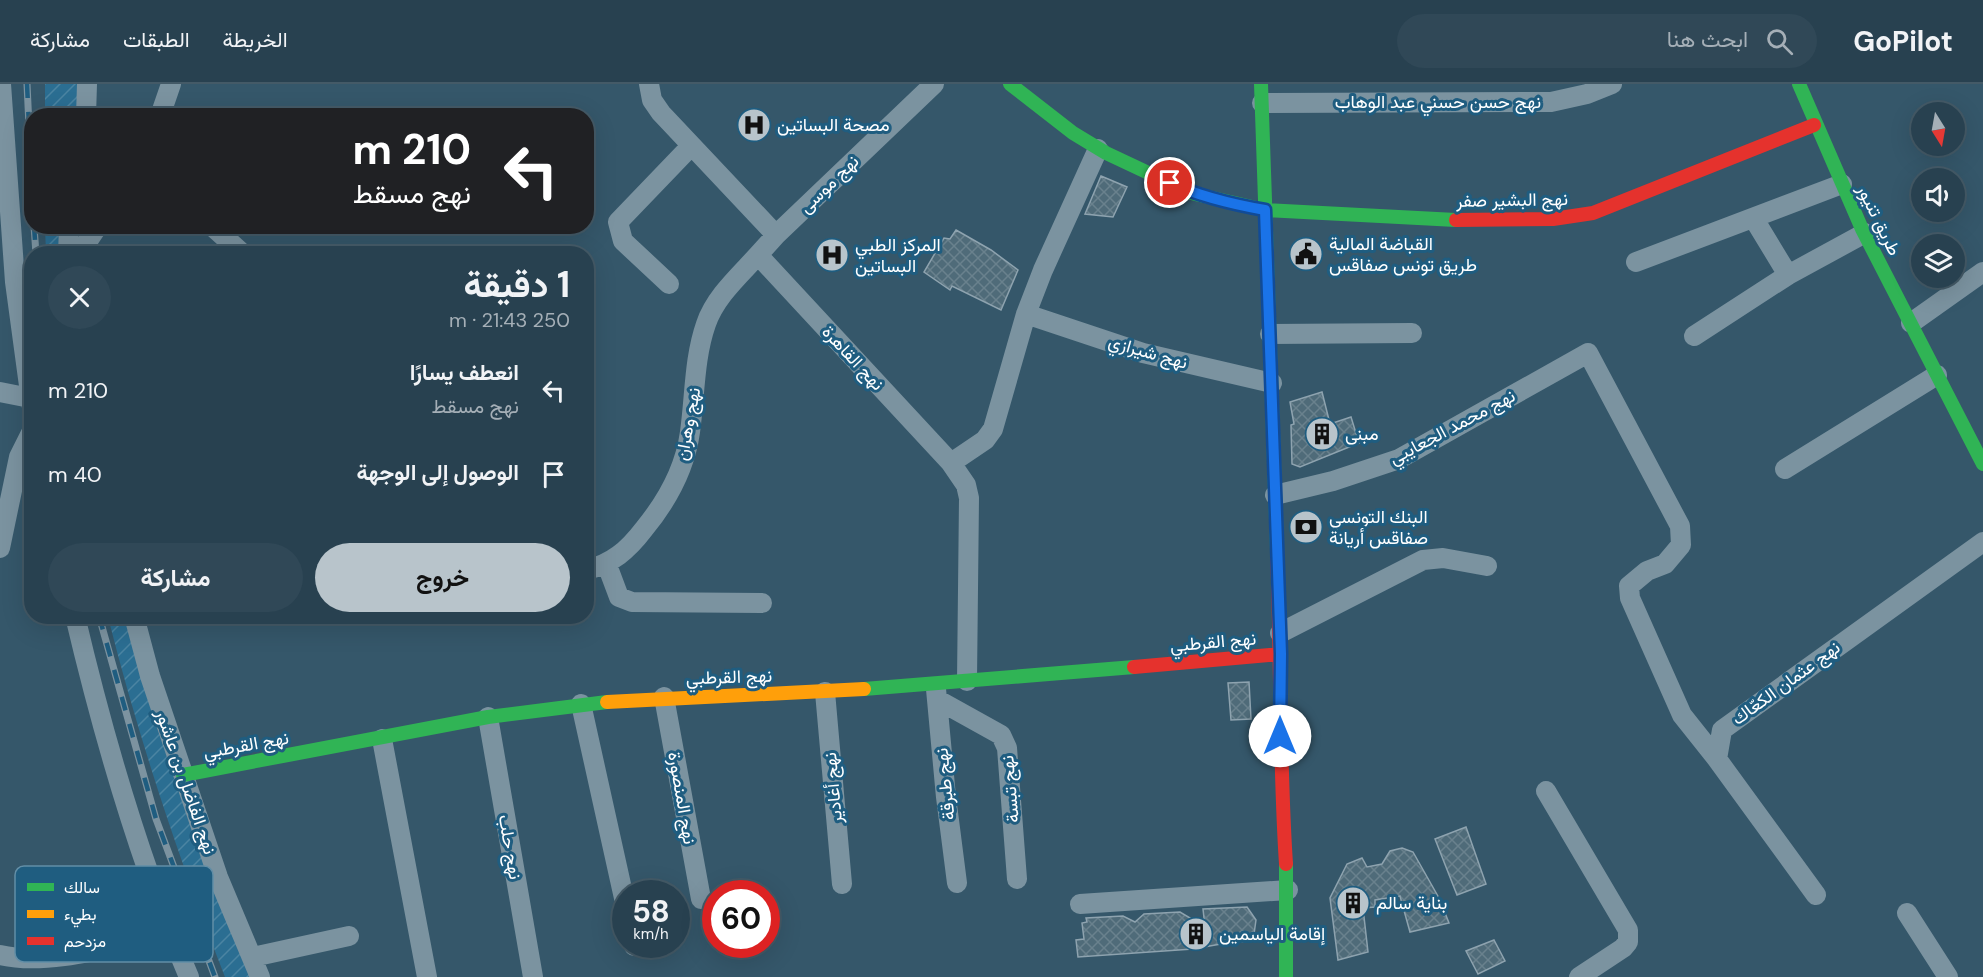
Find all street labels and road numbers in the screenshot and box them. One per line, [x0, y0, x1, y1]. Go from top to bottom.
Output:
street label: نهج حسن حسني عبد الوهاب [1335, 90, 1541, 117]
street label: نهج موسى [794, 149, 864, 219]
street label: طريق تنيور [1851, 179, 1907, 260]
street label: نهج البشير صفر [1455, 187, 1568, 213]
street label: نهج القاهرة [817, 320, 889, 396]
street label: نهج شيرازي [1105, 329, 1190, 378]
street label: نهج محمد الجعايبي [1385, 384, 1521, 473]
street label: نهج وهران [670, 386, 706, 462]
street label: نهج القرطبي [1169, 626, 1257, 661]
street label: نهج عثمان الكعّاك [1727, 636, 1845, 730]
street label: نهج القرطبي [685, 663, 773, 693]
street label: نهج الفاضل بن عاشور [150, 705, 222, 858]
street label: نهج القرطبي [201, 726, 291, 767]
street label: نهج طبرقة [929, 747, 961, 821]
street label: نهج المنصورة [662, 750, 702, 846]
street label: نهج أغادير [818, 751, 848, 826]
street label: نهج تبسة [995, 754, 1025, 824]
street label: نهج حلب [492, 813, 528, 881]

